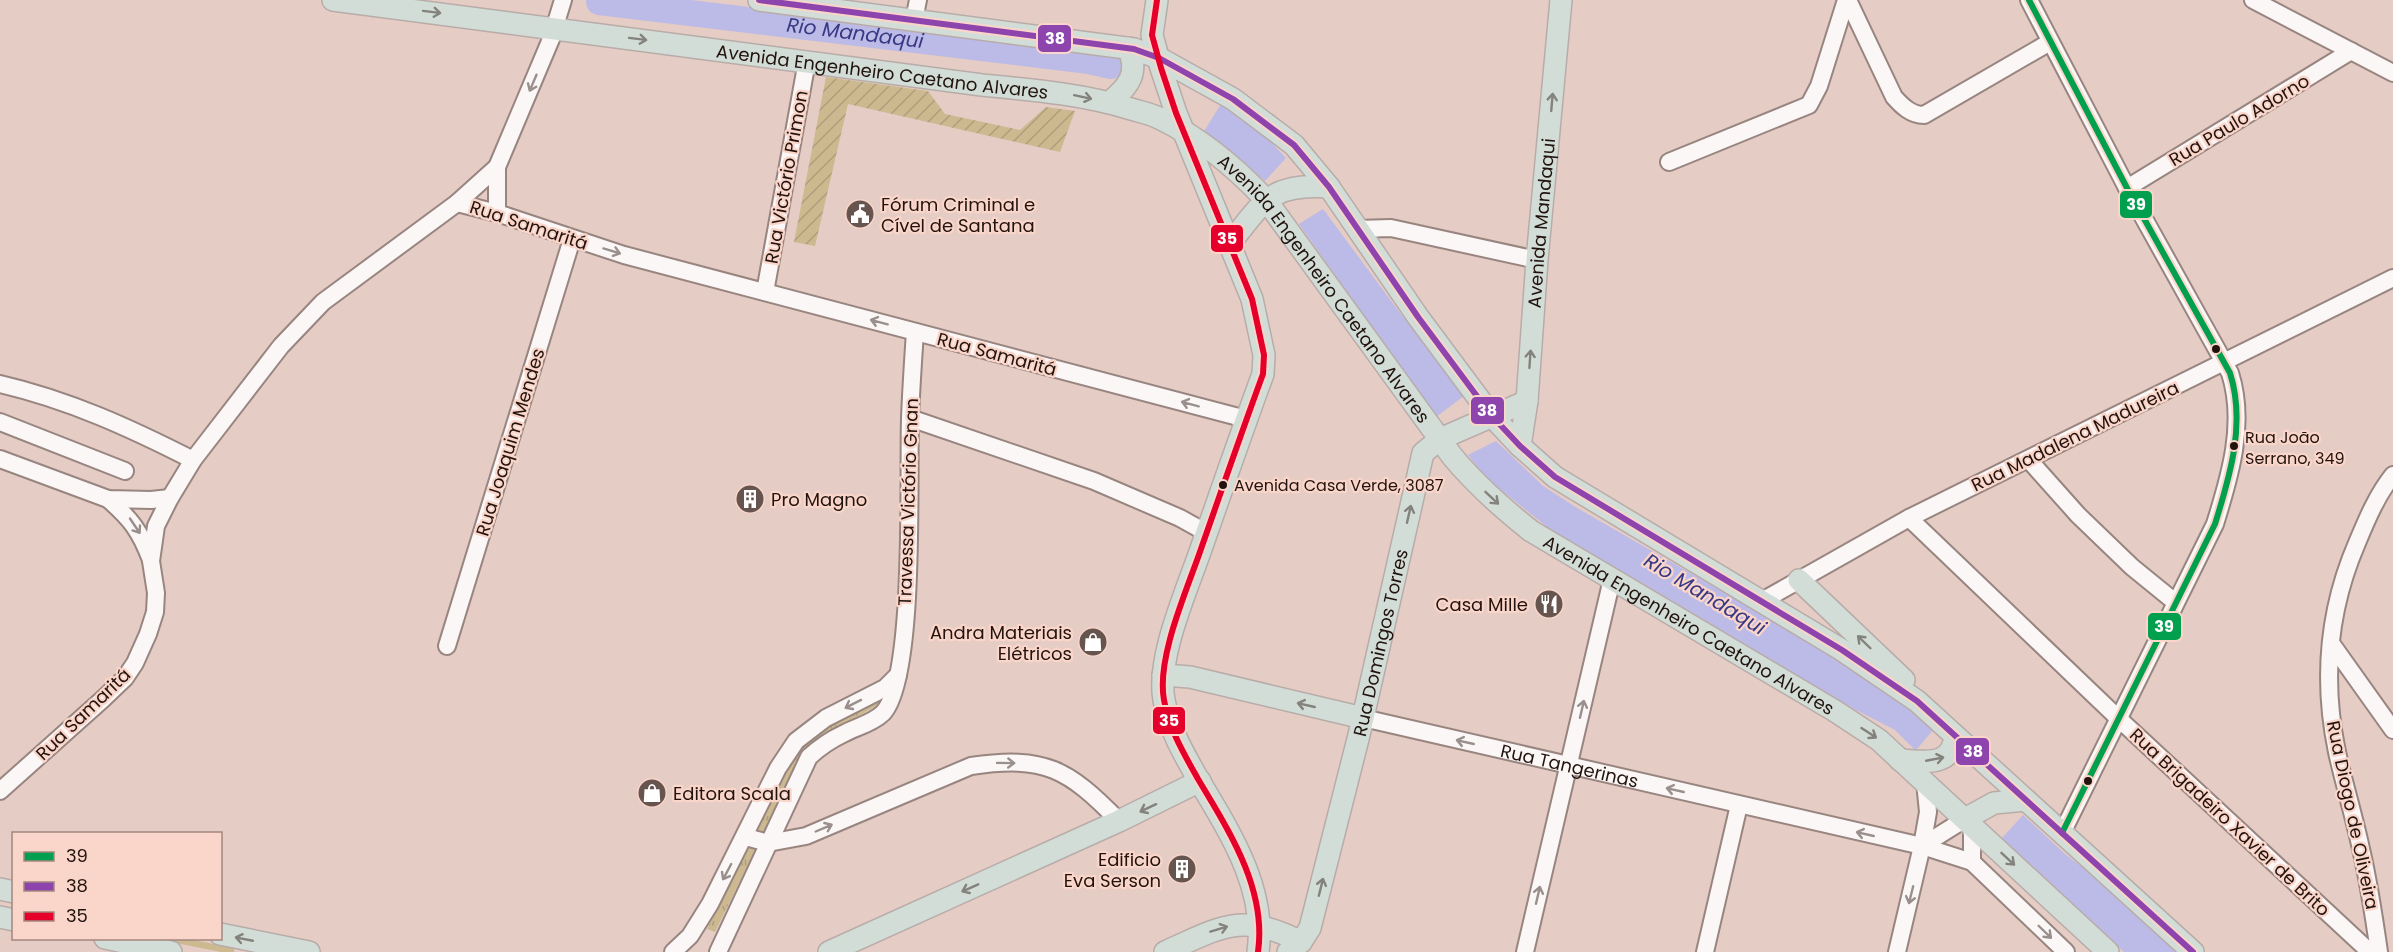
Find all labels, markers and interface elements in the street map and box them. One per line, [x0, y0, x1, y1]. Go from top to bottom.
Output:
one-way arrow [422, 7, 442, 18]
water label: Rio Mandaqui [785, 11, 926, 55]
line badge: 38 [1037, 24, 1072, 53]
text: 38 [1045, 27, 1065, 50]
one-way arrow [627, 34, 647, 45]
street label: Avenida Engenheiro Caetano Alvares [715, 38, 1050, 104]
street label: Rua Paulo Adorno [2164, 68, 2314, 172]
one-way arrow [527, 73, 538, 91]
street label: Rua Victório Primon [758, 88, 814, 266]
one-way arrow [1074, 91, 1093, 103]
one-way arrow [1547, 92, 1558, 112]
street label: Avenida Mandaqui [1521, 137, 1561, 309]
street label: Avenida Engenheiro Caetano Alvares [1213, 148, 1436, 428]
line badge: 39 [2119, 190, 2153, 219]
place label: Fórum Criminal e Cível de Santana [881, 192, 1035, 238]
text: 39 [2126, 193, 2146, 216]
street label: Rua Samaritá [467, 194, 591, 256]
public building icon: Fórum Criminal e Cível de Santana [844, 198, 876, 230]
line badge: 35 [1210, 224, 1244, 253]
text: 35 [1217, 227, 1237, 250]
one-way arrow [602, 246, 621, 257]
one-way arrow [870, 316, 889, 328]
street label: Rua Samaritá [934, 326, 1060, 382]
unlabelled marker [2210, 343, 2222, 355]
street label: Rua Joaquim Mendes [470, 345, 550, 539]
one-way arrow [1525, 349, 1536, 369]
street label: Rua Madalena Madureira [1967, 375, 2183, 497]
line badge: 38 [1470, 396, 1505, 425]
street label: Travessa Victório Gnan [892, 398, 924, 606]
one-way arrow [1180, 398, 1199, 410]
text: 38 [1477, 399, 1497, 422]
place label: Rua João Serrano, 349 [2245, 426, 2345, 470]
marker: Rua João Serrano, 349 [2228, 440, 2240, 452]
place label: Avenida Casa Verde, 3087 [1234, 474, 1444, 497]
marker: Avenida Casa Verde, 3087 [1217, 479, 1229, 491]
building icon: Pro Magno [734, 483, 766, 515]
place label: Pro Magno [771, 487, 867, 512]
one-way arrow [1485, 491, 1500, 506]
one-way arrow [1404, 505, 1416, 524]
one-way arrow [129, 517, 141, 534]
street label: Avenida Engenheiro Caetano Alvares [1539, 529, 1839, 721]
street label: Rua Domingos Torres [1347, 546, 1413, 739]
water label: Rio Mandaqui [1639, 547, 1772, 642]
restaurant icon: Casa Mille [1533, 588, 1565, 620]
place label: Casa Mille [1436, 592, 1528, 617]
line badge: 39 [2147, 612, 2182, 641]
text: 39 [2154, 615, 2174, 638]
place label: Andra Materiais Elétricos [930, 620, 1072, 666]
shop icon: Andra Materiais Elétricos [1077, 626, 1109, 658]
one-way arrow [1857, 635, 1872, 650]
street label: Rua Samaritá [30, 662, 136, 766]
one-way arrow [1297, 698, 1316, 710]
one-way arrow [844, 699, 862, 710]
one-way arrow [1576, 700, 1588, 719]
line badge: 35 [1152, 706, 1186, 735]
text: 35 [1159, 709, 1179, 732]
street label: Rua Diogo de Oliveira [2321, 718, 2385, 912]
street label: Rua Brigadeiro Xavier de Brito [2124, 722, 2336, 922]
one-way arrow [1860, 727, 1877, 739]
one-way arrow [1455, 735, 1474, 747]
street label: Rua Tangerinas [1498, 737, 1641, 793]
line badge: 38 [1955, 737, 1990, 766]
text: 38 [1963, 740, 1983, 763]
one-way arrow [1925, 753, 1944, 764]
one-way arrow [996, 757, 1016, 768]
unlabelled marker [2082, 775, 2094, 787]
shop icon: Editora Scala [636, 777, 668, 809]
place label: Editora Scala [673, 781, 791, 806]
one-way arrow [1666, 784, 1685, 796]
one-way arrow [1139, 802, 1157, 814]
one-way arrow [815, 822, 833, 834]
one-way arrow [1856, 827, 1875, 839]
legend [12, 832, 222, 940]
text: 39 [66, 843, 88, 868]
place label: Edificio Eva Serson [1064, 847, 1161, 893]
one-way arrow [2000, 852, 2015, 866]
building icon: Edificio Eva Serson [1166, 853, 1198, 885]
one-way arrow [721, 863, 733, 881]
text: 38 [66, 873, 88, 898]
one-way arrow [1315, 878, 1327, 897]
one-way arrow [961, 884, 979, 895]
one-way arrow [1904, 885, 1916, 904]
one-way arrow [1533, 886, 1545, 905]
text: 35 [66, 903, 88, 928]
one-way arrow [1209, 923, 1228, 934]
one-way arrow [2037, 925, 2052, 939]
one-way arrow [235, 933, 255, 944]

